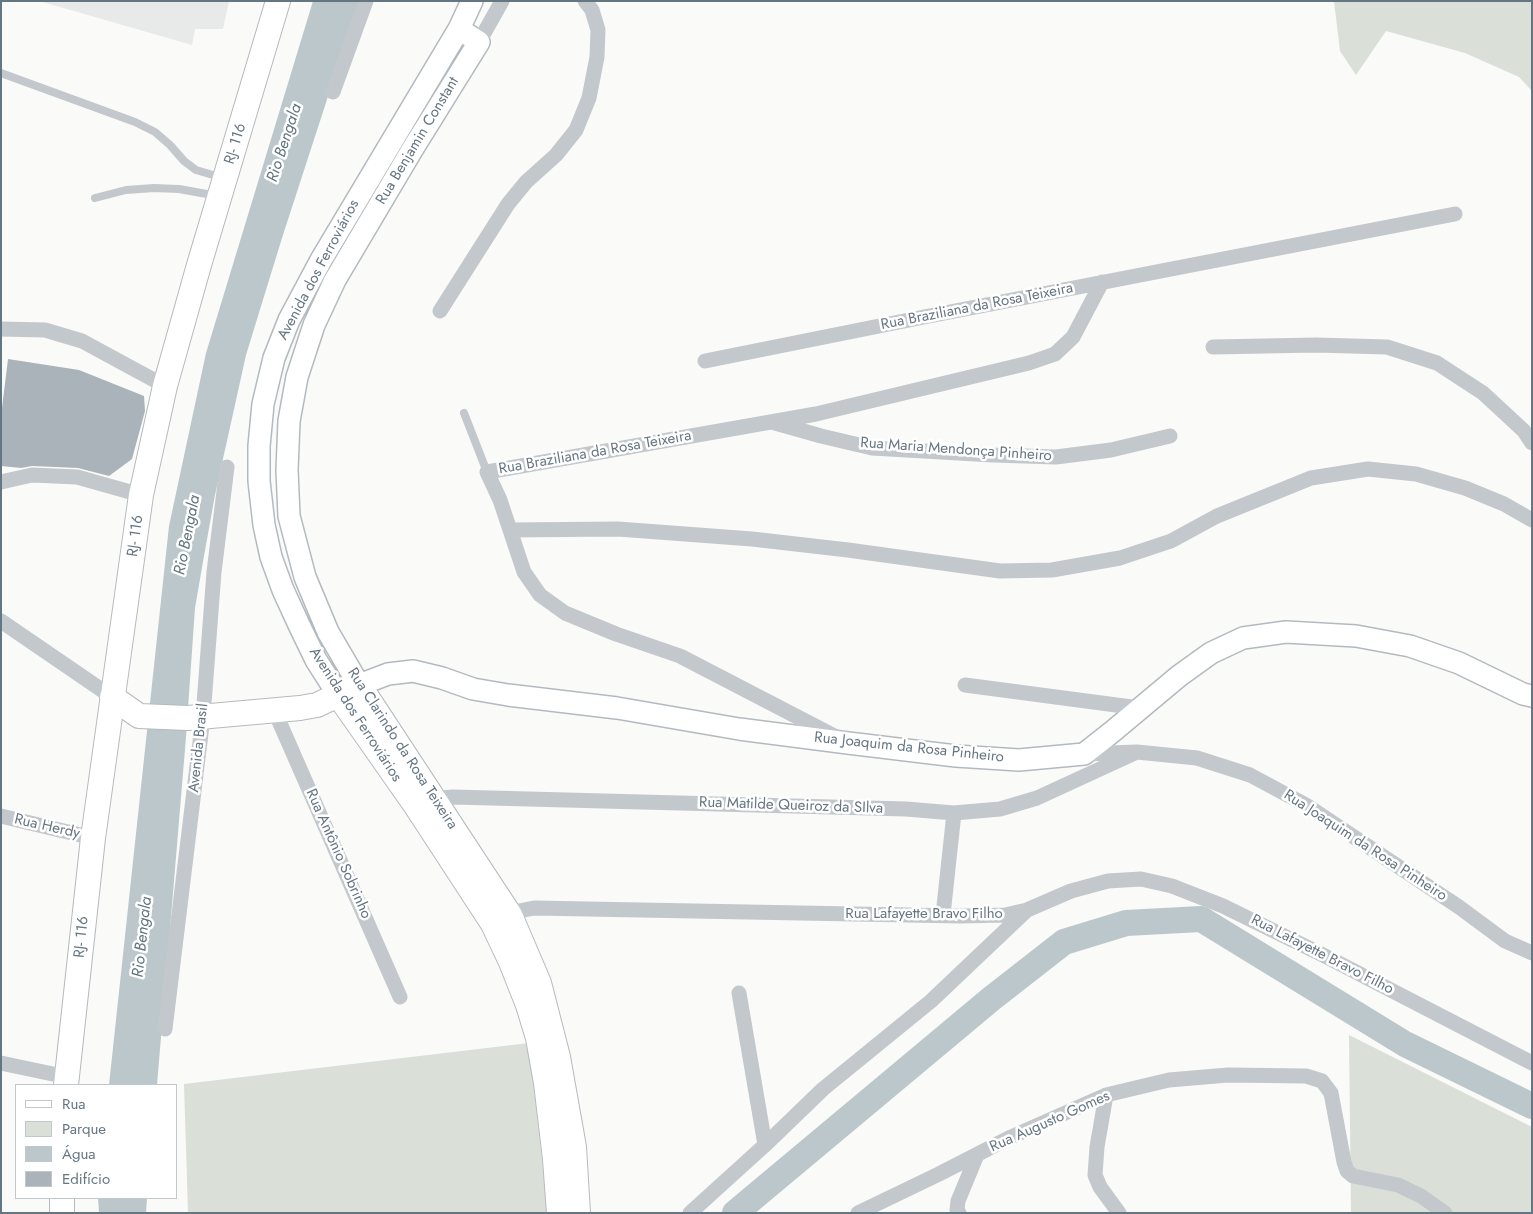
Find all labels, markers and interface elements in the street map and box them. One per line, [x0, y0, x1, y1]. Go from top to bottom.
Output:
street label: Rua Benjamin Constant [373, 74, 463, 208]
water label: Rio Bengala [263, 102, 307, 184]
street label: RJ- 116 [221, 121, 251, 167]
street label: Avenida dos Ferroviários [274, 197, 364, 343]
street label: Rua Braziliana da Rosa Teixeira [879, 280, 1075, 334]
street label: Rua Braziliana da Rosa Teixeira [497, 427, 693, 479]
street label: Rua Maria Mendonça Pinheiro [860, 434, 1052, 466]
water label: Rio Bengala [171, 493, 205, 577]
street label: RJ- 116 [124, 514, 148, 558]
street label: Avenida dos Ferroviários [305, 644, 405, 786]
street label: Rua Clarindo da Rosa Teixeira [343, 665, 461, 833]
street label: Avenida Brasil [185, 703, 213, 793]
street label: Rua Joaquim da Rosa Pinheiro [813, 729, 1005, 767]
street label: Rua Antônio Sobrinho [301, 786, 375, 922]
street label: Rua Joaquim da Rosa Pinheiro [1280, 787, 1450, 905]
street label: Rua Matilde Queiroz da SIlva [699, 794, 883, 818]
street label: Rua Herdy [12, 811, 82, 843]
water label: Rio Bengala [129, 896, 157, 978]
street label: Rua Lafayette Bravo Filho [845, 905, 1003, 923]
street label: Rua Lafayette Bravo Filho [1248, 911, 1396, 999]
street label: RJ- 116 [71, 915, 93, 959]
legend [15, 1084, 178, 1199]
street label: Rua Augusto Gomes [987, 1087, 1113, 1157]
text: Rua [62, 1093, 86, 1115]
text: Parque [62, 1118, 106, 1140]
text: Água [62, 1143, 96, 1165]
text: Edifício [62, 1168, 110, 1190]

